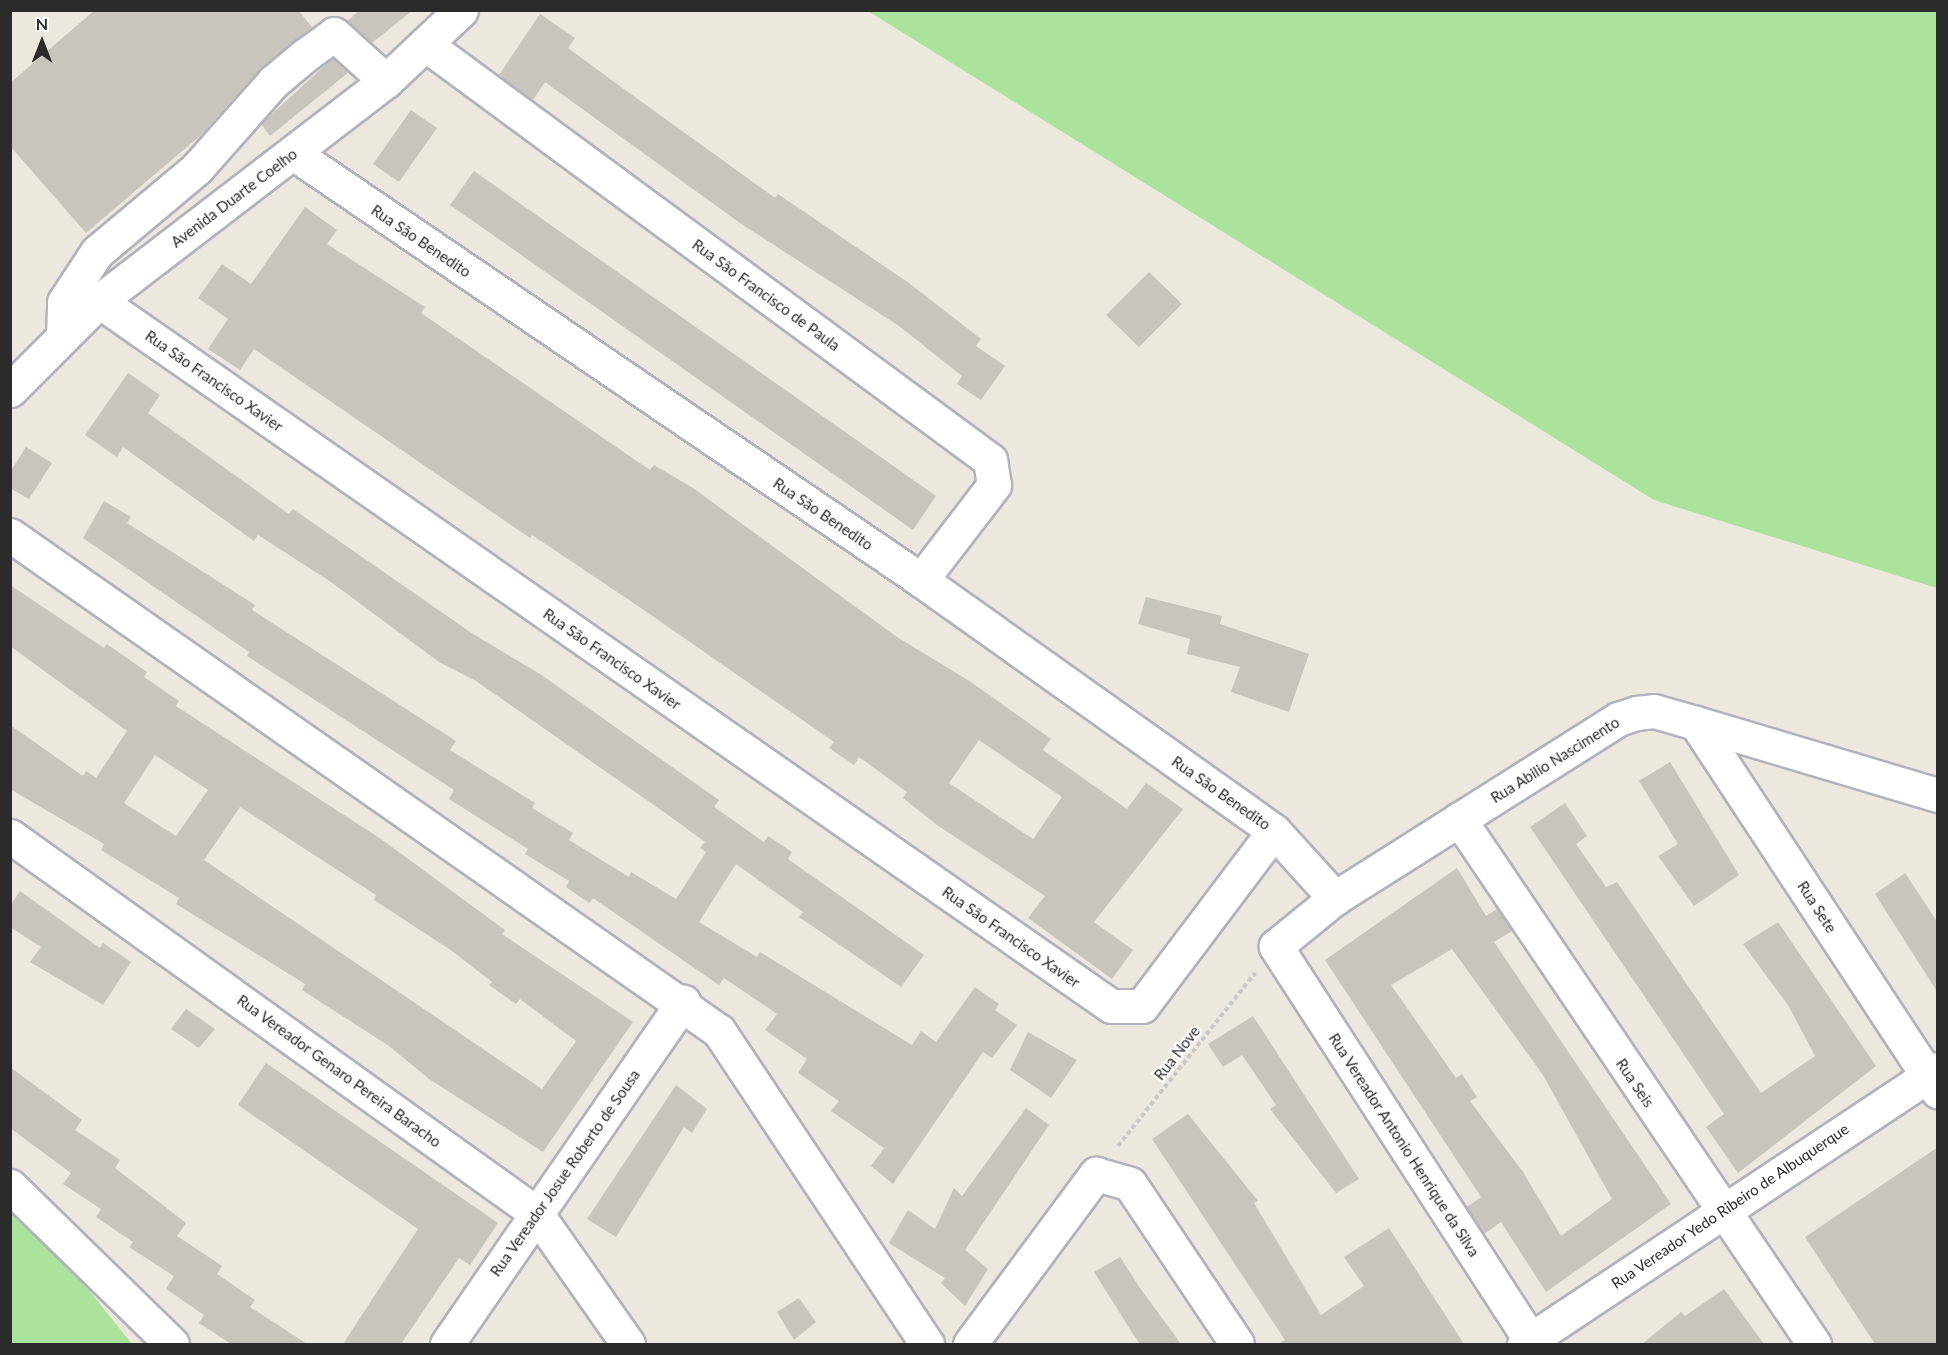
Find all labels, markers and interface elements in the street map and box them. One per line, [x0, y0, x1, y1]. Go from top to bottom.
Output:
north arrow [12, 12, 72, 72]
text: N [36, 14, 48, 33]
street label: Avenida Duarte Coelho [167, 145, 301, 251]
street label: Rua São Benedito [368, 201, 474, 281]
street label: Rua São Francisco de Paula [689, 235, 843, 355]
street label: Rua São Francisco Xavier [142, 327, 286, 435]
street label: Rua São Benedito [770, 474, 876, 554]
street label: Rua São Francisco Xavier [540, 605, 684, 713]
street label: Rua Abilio Nascimento [1487, 713, 1623, 807]
street label: Rua São Benedito [1168, 752, 1274, 834]
street label: Rua Sete [1794, 878, 1840, 936]
street label: Rua São Francisco Xavier [939, 883, 1083, 991]
street label: Rua Vereador Genaro Pereira Baracho [233, 991, 445, 1151]
street label: Rua Nove [1150, 1022, 1204, 1084]
street label: Rua Vereador Antonio Henrique da Silva [1325, 1029, 1483, 1261]
street label: Rua Seis [1612, 1055, 1658, 1111]
street label: Rua Vereador Josue Roberto de Sousa [486, 1066, 644, 1280]
street label: Rua Vereador Yedo Ribeiro de Albuquerque [1607, 1119, 1853, 1293]

